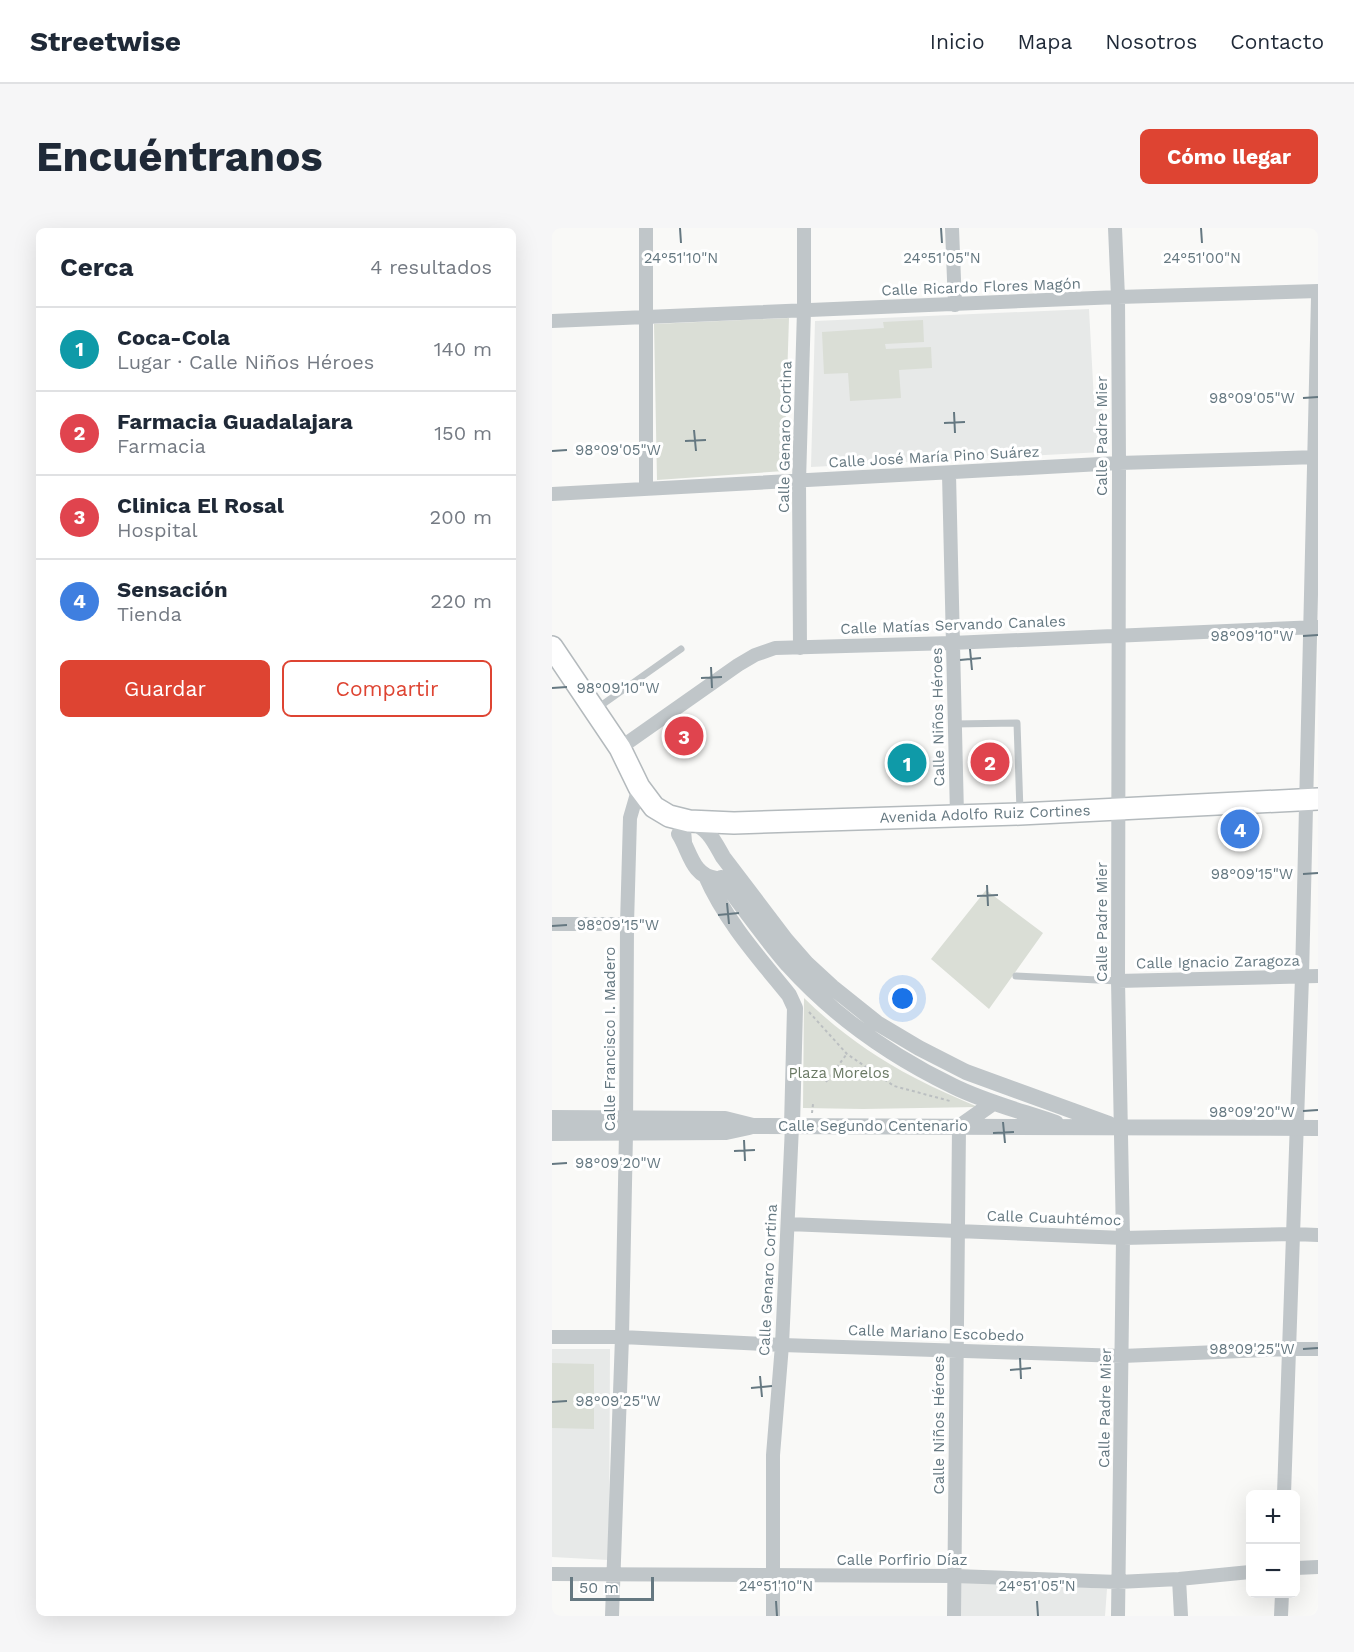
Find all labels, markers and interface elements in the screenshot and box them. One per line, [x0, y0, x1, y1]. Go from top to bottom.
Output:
text: Streetwise [30, 25, 181, 58]
text: Inicio [930, 29, 985, 54]
text: Mapa [1018, 29, 1072, 54]
text: Nosotros [1105, 29, 1197, 54]
text: Contacto [1230, 29, 1324, 54]
button: Cómo llegar [1140, 129, 1318, 184]
text: Encuéntranos [36, 132, 323, 181]
text: 24°51'10"N [644, 249, 718, 267]
text: 24°51'05"N [903, 249, 981, 267]
text: 24°51'00"N [1163, 249, 1241, 267]
text: Cerca [60, 252, 134, 282]
text: 4 resultados [370, 255, 492, 279]
street label: Calle Ricardo Flores Magón [881, 275, 1081, 299]
text: Coca-Cola [117, 325, 230, 350]
text: 1 [75, 337, 84, 361]
text: 140 m [434, 337, 492, 361]
text: Lugar · Calle Niños Héroes [117, 350, 374, 374]
street label: Calle Genaro Cortina [775, 360, 795, 513]
street label: Calle Padre Mier [1093, 376, 1111, 496]
text: 98°09'05"W [1209, 389, 1295, 407]
text: Farmacia Guadalajara [117, 409, 353, 434]
text: 2 [74, 421, 85, 445]
text: 150 m [434, 421, 492, 445]
text: Farmacia [117, 434, 206, 458]
text: 98°09'05"W [575, 441, 661, 459]
street label: Calle José María Pino Suárez [828, 442, 1040, 472]
text: Clinica El Rosal [117, 493, 284, 518]
text: 3 [74, 505, 85, 529]
text: 200 m [430, 505, 492, 529]
text: Hospital [117, 518, 198, 542]
text: Sensación [117, 577, 228, 602]
text: 4 [73, 589, 86, 613]
text: 220 m [430, 589, 492, 613]
text: Tienda [117, 602, 182, 626]
street label: Calle Matías Servando Canales [840, 612, 1066, 638]
text: 98°09'10"W [1210, 627, 1294, 645]
street label: Calle Niños Héroes [928, 647, 948, 787]
button: Guardar [60, 660, 270, 717]
button: Compartir [282, 660, 492, 717]
text: 98°09'10"W [576, 679, 660, 697]
pin: 3 [664, 714, 704, 758]
pin: 1 [888, 740, 926, 786]
pin: 2 [970, 740, 1010, 784]
street label: Avenida Adolfo Ruiz Cortines [879, 801, 1091, 827]
pin: 4 [1220, 806, 1260, 852]
street label: Calle Padre Mier [1093, 862, 1111, 982]
text: 98°09'15"W [1211, 865, 1293, 883]
text: 98°09'15"W [577, 916, 659, 934]
street label: Calle Francisco I. Madero [601, 947, 619, 1131]
street label: Calle Ignacio Zaragoza [1136, 952, 1301, 972]
your location [888, 984, 917, 1013]
park label: Plaza Morelos [788, 1064, 890, 1082]
text: 98°09'20"W [1209, 1103, 1295, 1121]
street label: Calle Segundo Centenario [778, 1117, 968, 1135]
text: 98°09'20"W [575, 1154, 661, 1172]
street label: Calle Genaro Cortina [755, 1203, 781, 1356]
street label: Calle Cuauhtémoc [986, 1207, 1122, 1229]
street label: Calle Mariano Escobedo [848, 1321, 1024, 1345]
text: 98°09'25"W [1209, 1340, 1295, 1358]
street label: Calle Padre Mier [1095, 1348, 1115, 1468]
street label: Calle Niños Héroes [930, 1355, 948, 1495]
text: 98°09'25"W [575, 1392, 661, 1410]
map controls [1246, 1490, 1300, 1598]
button: + [1246, 1490, 1300, 1544]
button: − [1246, 1544, 1300, 1598]
street label: Calle Porfirio Díaz [836, 1551, 968, 1569]
scale bar [570, 1574, 654, 1602]
text: 24°51'10"N [739, 1577, 813, 1595]
text: 24°51'05"N [998, 1577, 1076, 1595]
text: 50 m [579, 1578, 619, 1597]

